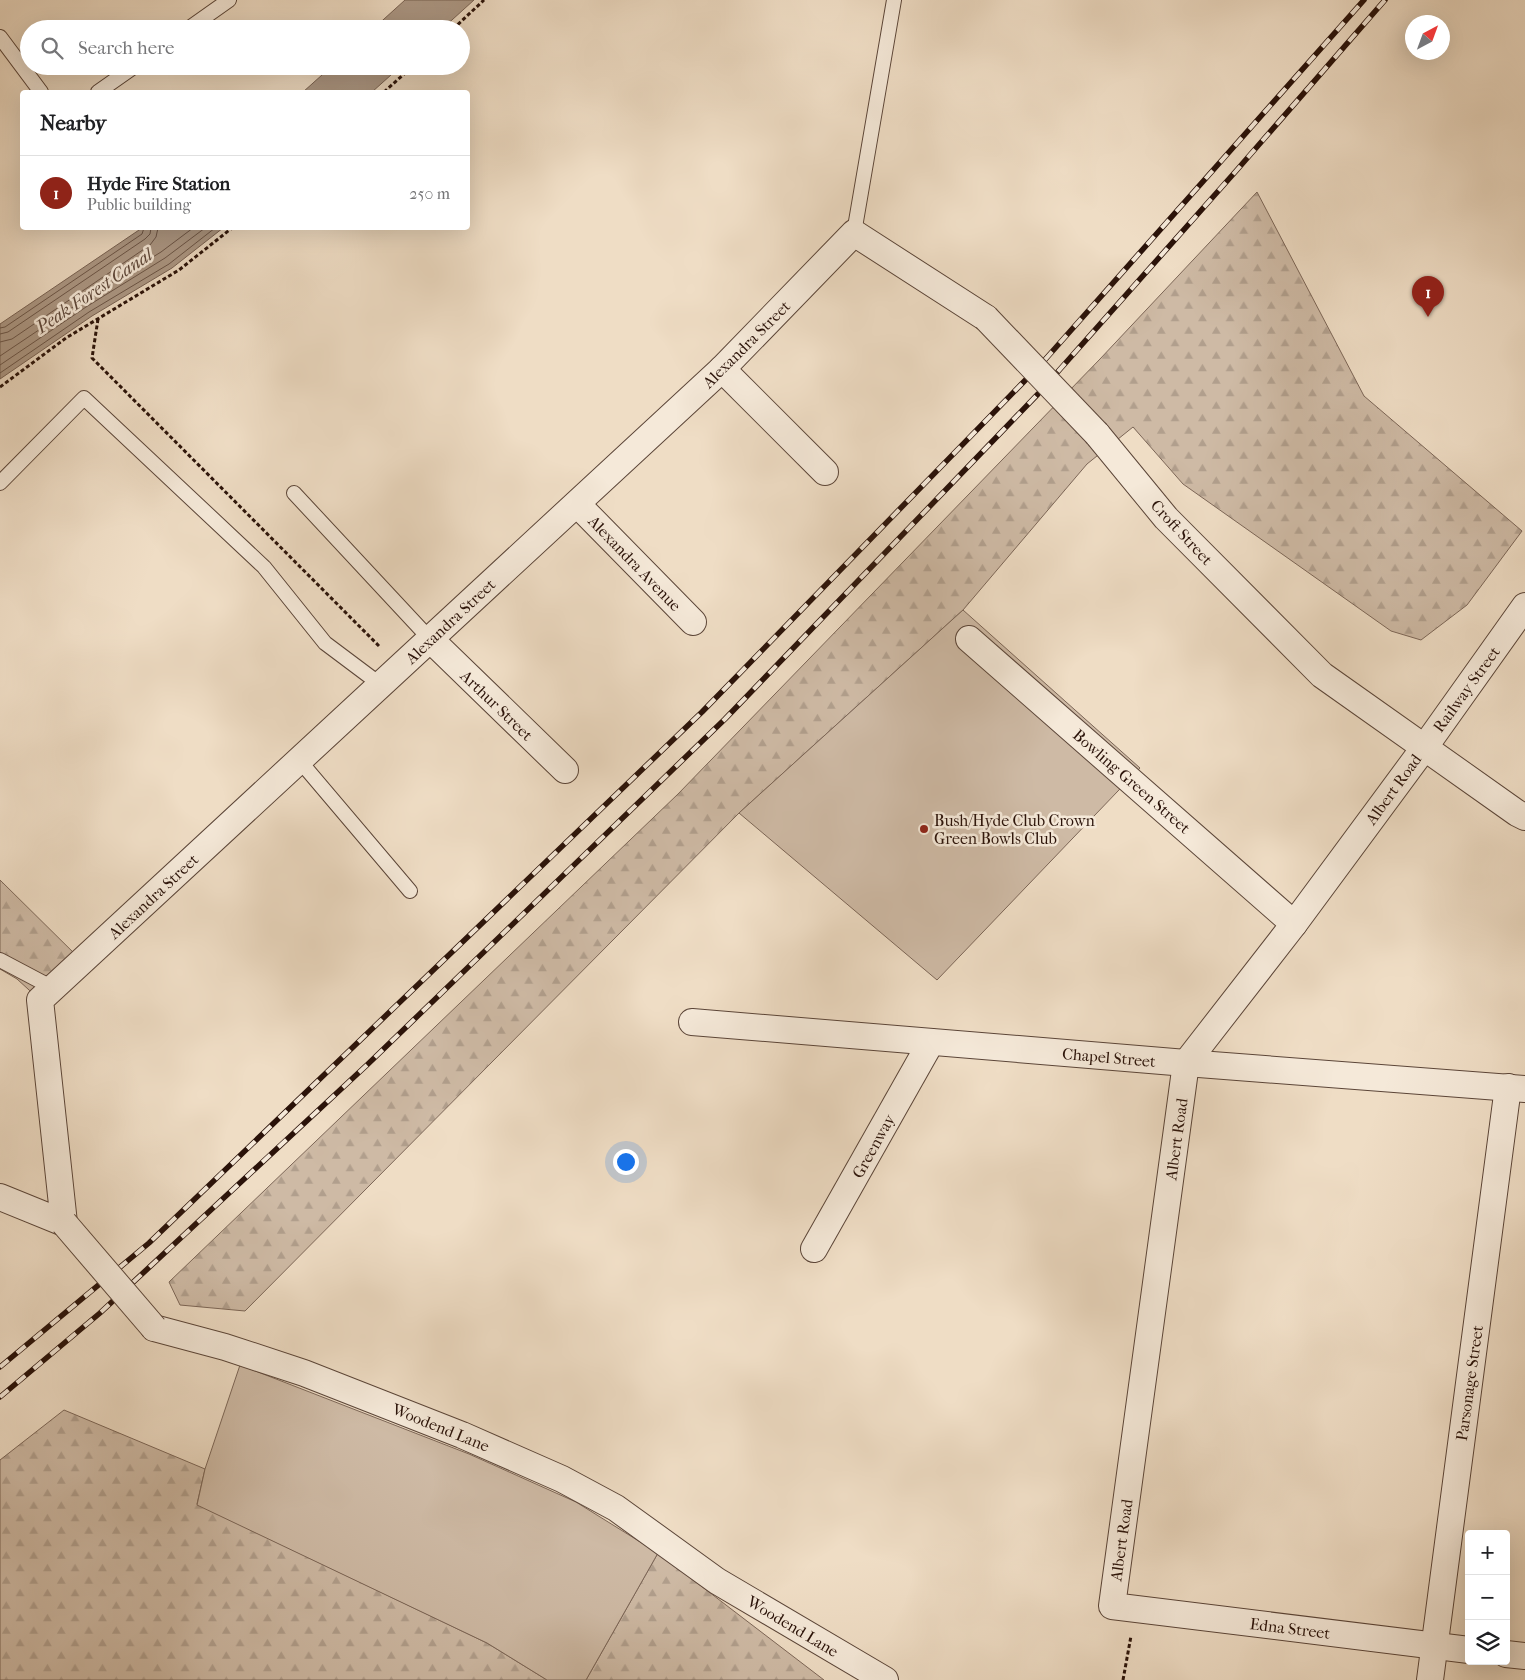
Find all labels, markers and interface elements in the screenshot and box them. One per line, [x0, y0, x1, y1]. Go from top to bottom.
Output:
north arrow [1405, 15, 1450, 60]
search box [20, 20, 470, 75]
icon: search [38, 34, 66, 62]
text: Search here [78, 37, 174, 59]
text: Nearby [40, 111, 106, 135]
text: Hyde Fire Station [87, 173, 230, 195]
text: 1 [53, 184, 59, 203]
text: 250 m [409, 184, 450, 203]
text: Public building [87, 195, 191, 214]
water label: Peak Forest Canal [31, 243, 159, 339]
pin: 1 [1412, 276, 1444, 317]
street label: Alexandra Street [698, 296, 794, 393]
street label: Croft Street [1147, 496, 1217, 569]
street label: Alexandra Avenue [584, 511, 685, 615]
street label: Alexandra Street [401, 575, 499, 669]
street label: Railway Street [1429, 643, 1504, 736]
street label: Arthur Street [456, 665, 537, 745]
street label: Bowling Green Street [1069, 725, 1194, 838]
street label: Albert Road [1361, 750, 1426, 829]
place label: Bush/Hyde Club Crown Green Bowls Club [934, 811, 1096, 848]
marker: Bush/Hyde Club Crown Green Bowls Club [918, 823, 930, 835]
street label: Alexandra Street [104, 850, 202, 944]
street label: Chapel Street [1061, 1044, 1157, 1071]
street label: Albert Road [1161, 1097, 1192, 1182]
street label: Greenway [848, 1111, 899, 1182]
your location [613, 1149, 639, 1175]
street label: Parsonage Street [1452, 1324, 1487, 1442]
street label: Woodend Lane [389, 1399, 492, 1456]
street label: Albert Road [1106, 1498, 1137, 1583]
map controls [1465, 1530, 1510, 1665]
button: + [1465, 1530, 1510, 1575]
button: − [1465, 1575, 1510, 1620]
street label: Woodend Lane [743, 1591, 842, 1661]
street label: Edna Street [1249, 1614, 1331, 1643]
button: layers [1465, 1620, 1510, 1665]

